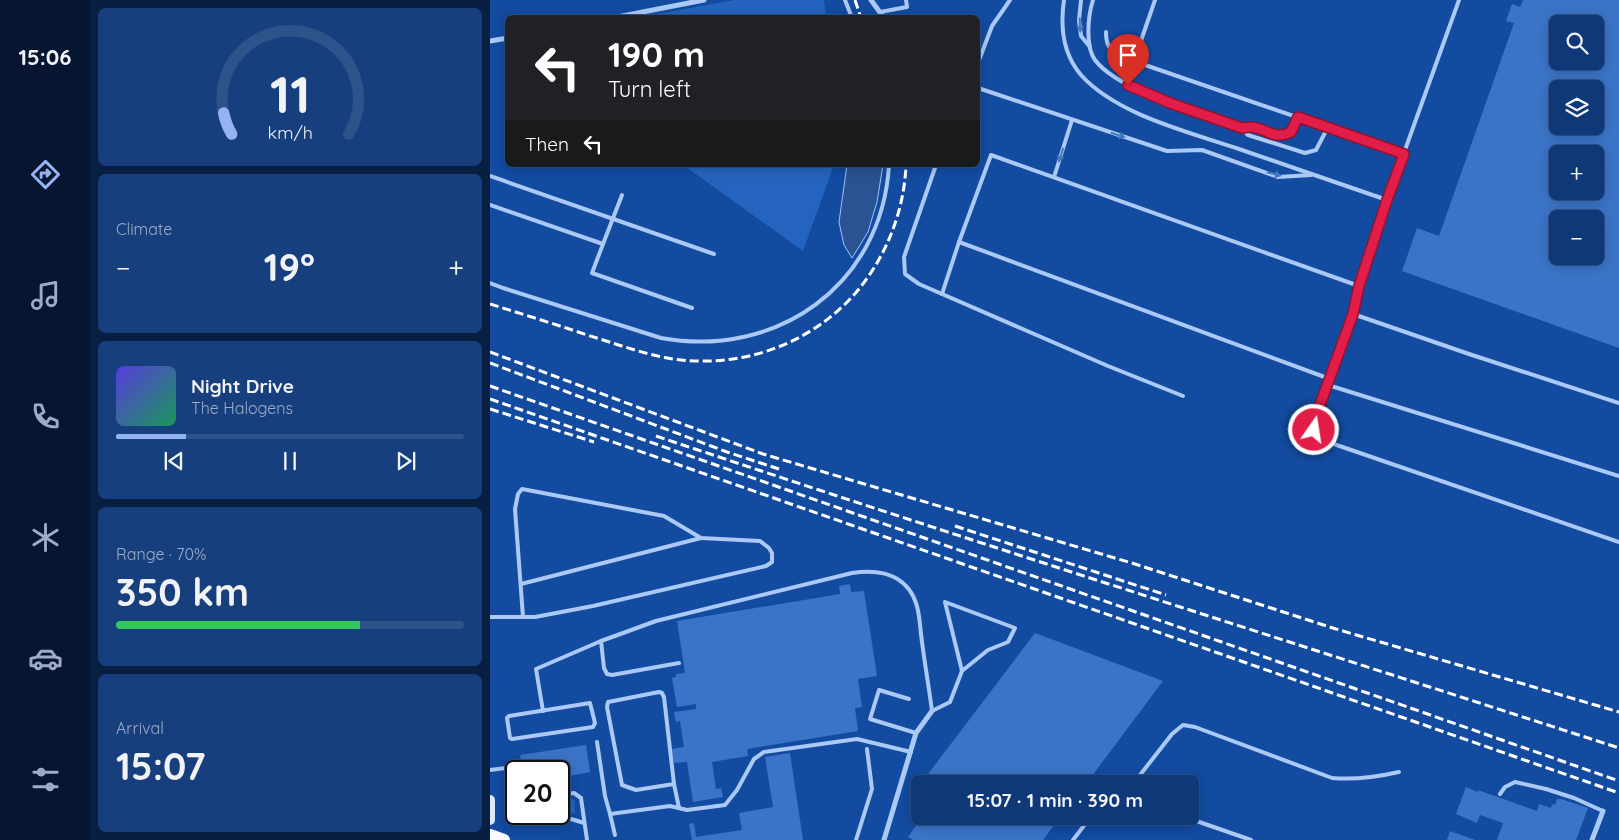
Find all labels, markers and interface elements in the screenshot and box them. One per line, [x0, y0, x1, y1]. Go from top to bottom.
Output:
map controls [1549, 15, 1604, 265]
button: search [1549, 15, 1604, 70]
one-way arrow [1076, 17, 1084, 33]
text: 190 m [608, 32, 705, 76]
pin [1107, 34, 1149, 85]
icon: left [525, 35, 590, 100]
icon: arrive [1114, 41, 1142, 69]
text: 15:06 [19, 43, 71, 71]
text: 11 [270, 61, 310, 126]
text: Turn left [608, 75, 691, 103]
button: layers [1549, 80, 1604, 135]
text: km/h [267, 121, 313, 143]
icon: left [579, 130, 607, 158]
text: Then [525, 132, 569, 156]
one-way arrow [1111, 132, 1126, 139]
button: + [1549, 145, 1604, 200]
one-way arrow [1057, 147, 1064, 162]
icon: directions [28, 157, 63, 192]
one-way arrow [1267, 170, 1282, 178]
button: − [1549, 210, 1604, 265]
text: Climate [116, 219, 172, 239]
text: 19° [264, 243, 315, 291]
text: − [116, 250, 131, 285]
text: + [448, 250, 464, 285]
icon: music [28, 278, 63, 313]
text: Night Drive [191, 374, 294, 398]
text: The Halogens [191, 398, 293, 418]
icon: phone [28, 399, 63, 434]
position arrow [1287, 403, 1339, 455]
icon: previous [160, 447, 188, 475]
icon: pause [276, 447, 304, 475]
icon: next [392, 447, 420, 475]
icon: climate [28, 520, 63, 555]
text: Range · 70% [116, 544, 206, 564]
text: 350 km [116, 568, 249, 616]
icon: car [28, 641, 63, 676]
text: Arrival [116, 718, 164, 738]
text: 15:07 [116, 742, 206, 790]
speed limit sign: 20 [505, 760, 570, 825]
icon: filters [28, 762, 63, 797]
text: 15:07 · 1 min · 390 m [967, 788, 1143, 812]

